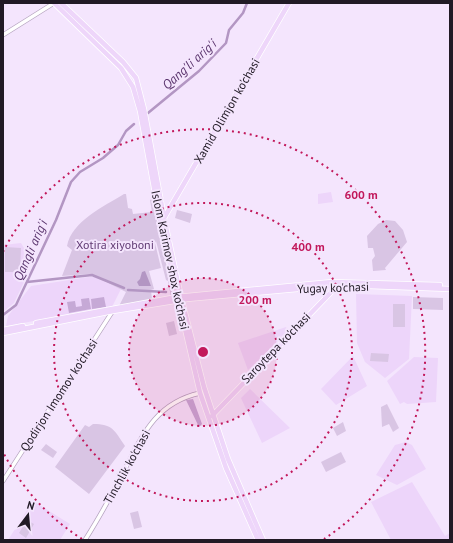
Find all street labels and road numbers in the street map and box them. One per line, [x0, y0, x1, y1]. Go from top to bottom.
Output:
street label: Xamid Olimjon ko'chasi [190, 56, 263, 166]
street label: Islom Karimov shox ko'chasi [148, 189, 193, 331]
street label: Yugay ko'chasi [297, 279, 369, 296]
street label: Saroytepa ko'chasi [238, 309, 313, 386]
street label: Qodirjon Imomov ko'chasi [17, 336, 101, 454]
street label: Tinchlik ko'chasi [100, 427, 153, 507]

